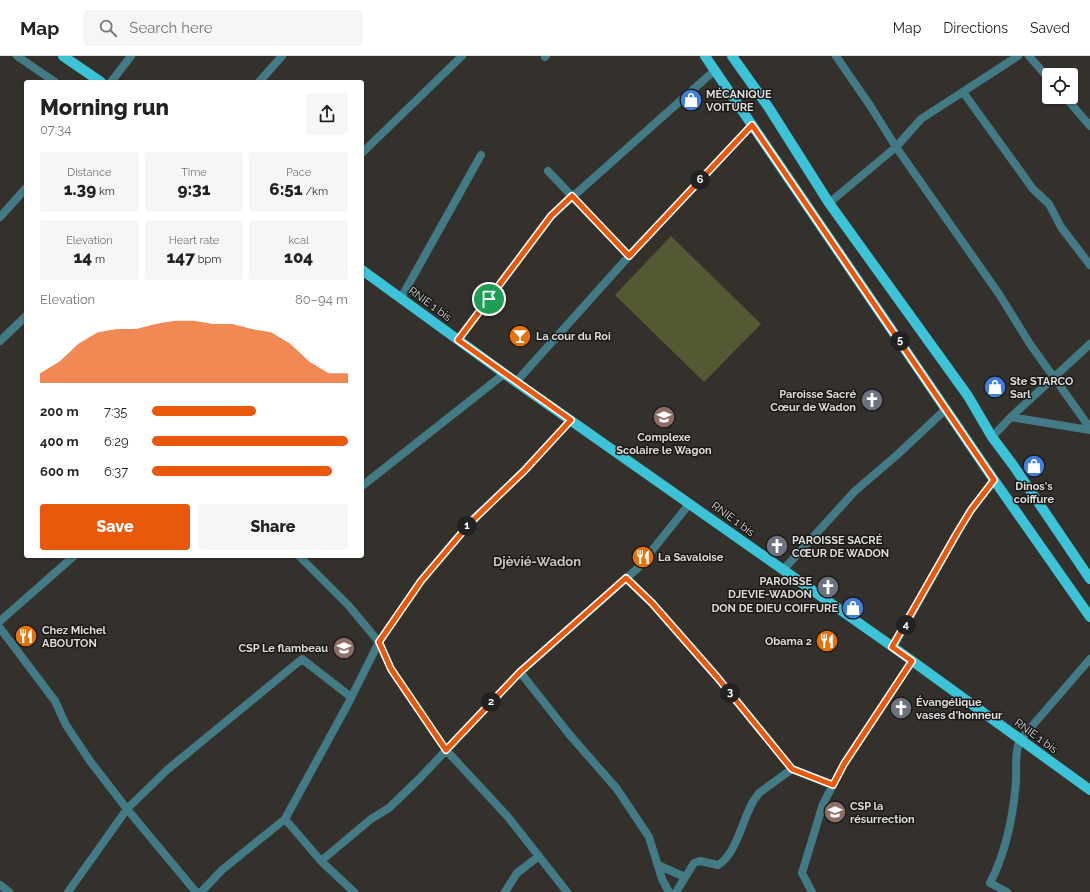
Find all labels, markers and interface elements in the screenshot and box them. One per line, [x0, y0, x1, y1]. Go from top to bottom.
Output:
search box [83, 10, 363, 46]
text: Map [20, 17, 59, 39]
icon: search [97, 17, 119, 39]
text: Search here [129, 19, 213, 37]
text: Map [893, 20, 921, 36]
text: Directions [943, 20, 1008, 36]
text: Saved [1030, 20, 1070, 36]
map controls [1042, 68, 1078, 104]
button: locate [1042, 68, 1078, 104]
shop icon: MÉCANIQUE VOITURE [678, 87, 704, 113]
place label: MÉCANIQUE VOITURE [706, 87, 772, 114]
button: share [306, 93, 348, 135]
text: Morning run [40, 94, 169, 120]
text: 07:34 [40, 122, 71, 137]
text: Distance [67, 166, 111, 179]
text: Time [181, 166, 207, 179]
text: Pace [286, 166, 311, 179]
pin: 6 [690, 170, 710, 190]
text: 6 [697, 173, 703, 186]
text: 1.39 [64, 179, 96, 199]
text: 9:31 [177, 179, 211, 199]
text: 6:51 [269, 179, 303, 199]
text: km [96, 185, 115, 198]
text: /km [303, 185, 328, 198]
text: Elevation [66, 234, 113, 247]
text: Heart rate [169, 234, 219, 247]
text: kcal [288, 234, 309, 247]
text: 14 [74, 247, 92, 267]
text: 147 [167, 247, 195, 267]
text: 104 [284, 247, 313, 267]
text: m [92, 253, 105, 266]
text: bpm [195, 253, 221, 266]
pin [472, 282, 506, 316]
street label: RNIE 1 bis [406, 284, 454, 324]
icon: arrive [478, 288, 500, 310]
text: Elevation [40, 292, 95, 307]
text: 80–94 m [295, 292, 348, 307]
bar icon: La cour du Roi [507, 323, 533, 349]
place label: La cour du Roi [536, 330, 611, 343]
pin: 5 [890, 331, 910, 351]
text: 5 [897, 334, 903, 347]
shop icon: Ste STARCO Sarl [982, 374, 1008, 400]
place label: Ste STARCO Sarl [1010, 375, 1073, 401]
church icon: Paroisse Sacré Cœur de Wadon [859, 387, 885, 413]
place label: Paroisse Sacré Cœur de Wadon [770, 388, 856, 414]
text: 200 m [40, 404, 79, 419]
text: 7:35 [104, 404, 127, 419]
school or university icon: Complexe Scolaire le Wagon [651, 404, 677, 430]
place label: Complexe Scolaire le Wagon [616, 431, 712, 457]
text: 400 m [40, 434, 79, 449]
text: 6:29 [104, 434, 129, 449]
shop icon: Dinos's coiffure [1021, 453, 1047, 479]
text: 600 m [40, 464, 79, 479]
text: 6:37 [104, 464, 128, 479]
place label: Dinos's coiffure [1014, 480, 1055, 506]
street label: RNIE 1 bis [709, 499, 757, 539]
button: Save [40, 504, 190, 550]
button: Share [198, 504, 348, 550]
pin: 1 [457, 516, 477, 536]
text: 1 [464, 519, 470, 532]
church icon: PAROISSE SACRÉ CŒUR DE WADON [764, 533, 790, 559]
place label: PAROISSE SACRÉ CŒUR DE WADON [792, 533, 889, 560]
restaurant icon: La Savaloise [630, 544, 656, 570]
place label: La Savaloise [658, 551, 724, 564]
district label: Djèvié-Wadon [493, 554, 581, 569]
church icon: PAROISSE DJEVIE-WADON [815, 574, 841, 600]
place label: PAROISSE DJEVIE-WADON [728, 575, 812, 601]
shop icon: DON DE DIEU COIFFURE [840, 595, 866, 621]
place label: DON DE DIEU COIFFURE [711, 602, 838, 615]
pin: 4 [896, 615, 916, 635]
text: 4 [903, 618, 909, 631]
restaurant icon: Chez Michel ABOUTON [13, 623, 39, 649]
place label: Chez Michel ABOUTON [42, 624, 107, 650]
restaurant icon: Obama 2 [814, 628, 840, 654]
school or university icon: CSP Le flambeau [331, 635, 357, 661]
place label: Obama 2 [765, 635, 812, 648]
place label: CSP Le flambeau [238, 642, 328, 655]
pin: 3 [720, 683, 740, 703]
text: 3 [727, 686, 733, 699]
pin: 2 [481, 692, 501, 712]
text: 2 [488, 695, 494, 708]
church icon: Évangélique vases d'honneur [888, 695, 914, 721]
place label: Évangélique vases d'honneur [916, 695, 1003, 722]
street label: RNIE 1 bis [1012, 716, 1060, 756]
school or university icon: CSP la résurrection [822, 799, 848, 825]
place label: CSP la résurrection [850, 800, 915, 826]

